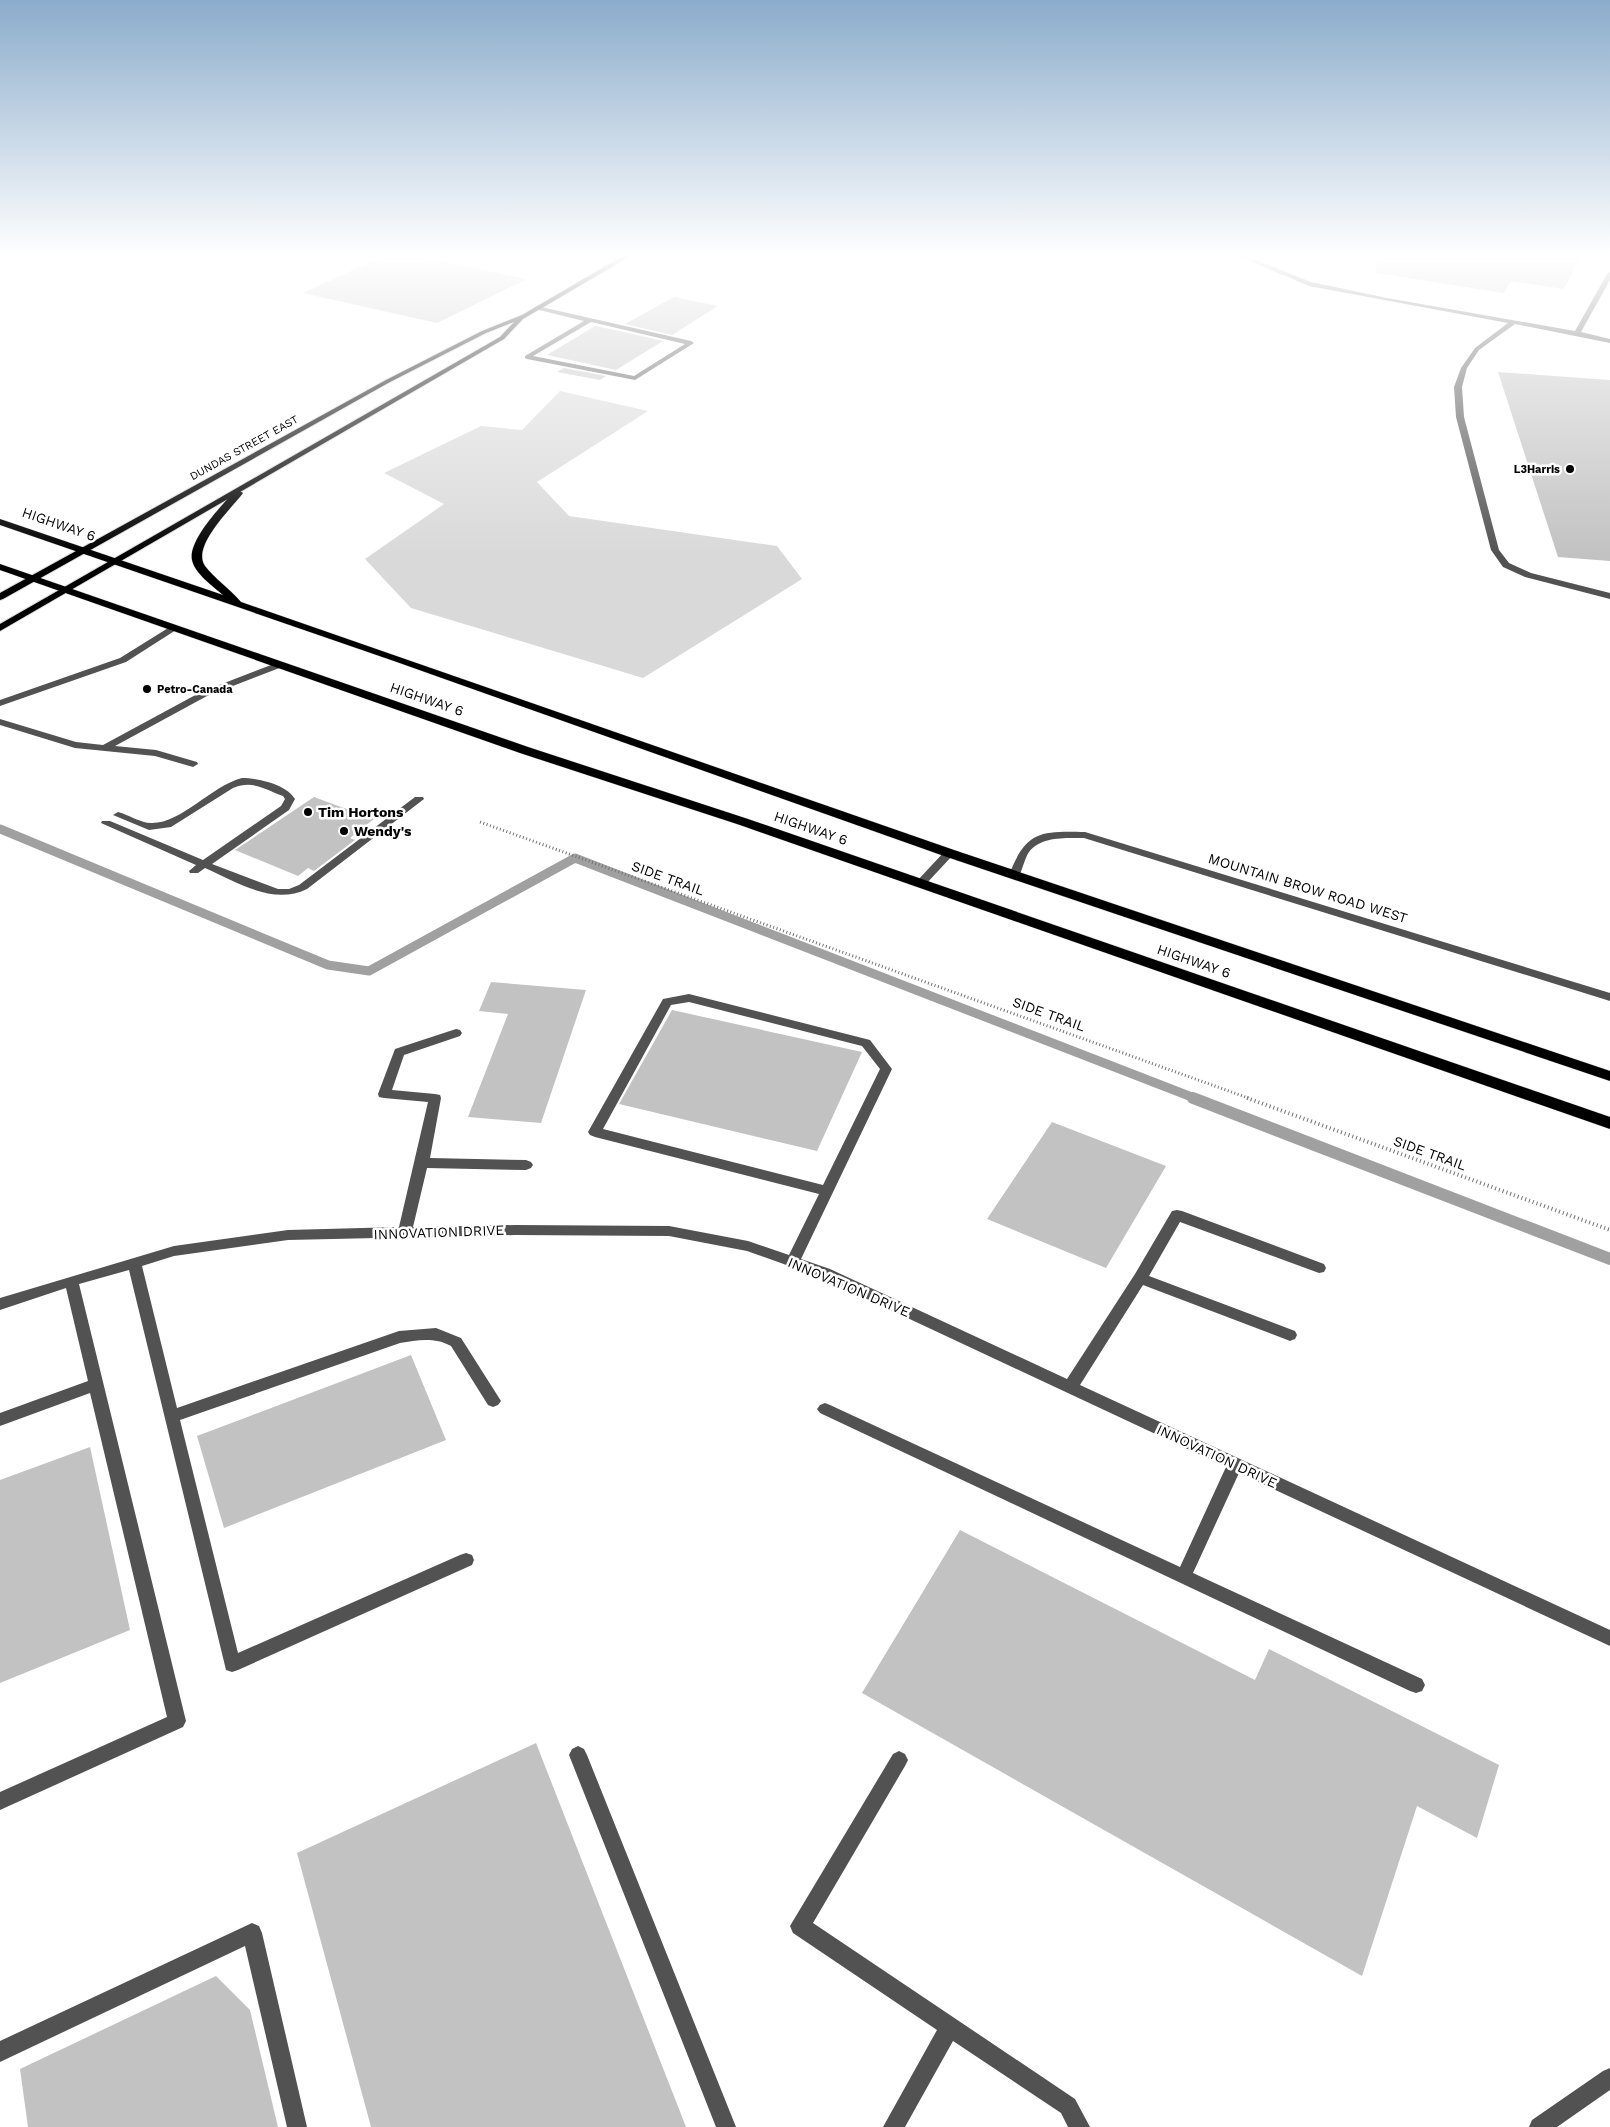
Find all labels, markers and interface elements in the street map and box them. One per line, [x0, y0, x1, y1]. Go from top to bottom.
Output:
street label: DUNDAS STREET EAST [188, 413, 301, 483]
place label: L3Harris [1514, 463, 1560, 476]
marker: L3Harris [1564, 463, 1576, 475]
street label: HIGHWAY 6 [20, 504, 98, 544]
street label: HIGHWAY 6 [388, 679, 466, 719]
marker: Petro-Canada [141, 683, 153, 695]
place label: Petro-Canada [157, 683, 233, 696]
place label: Tim Hortons [318, 804, 404, 820]
marker: Tim Hortons [302, 806, 314, 818]
street label: HIGHWAY 6 [772, 808, 850, 848]
place label: Wendy's [354, 823, 412, 839]
marker: Wendy's [338, 825, 350, 837]
street label: MOUNTAIN BROW ROAD WEST [1206, 850, 1410, 926]
street label: SIDE TRAIL [630, 857, 706, 899]
street label: HIGHWAY 6 [1155, 941, 1233, 981]
street label: SIDE TRAIL [1011, 993, 1087, 1035]
street label: SIDE TRAIL [1392, 1132, 1468, 1174]
street label: INNOVATION DRIVE [373, 1222, 505, 1242]
street label: INNOVATION DRIVE [786, 1254, 912, 1320]
street label: INNOVATION DRIVE [1154, 1421, 1280, 1491]

